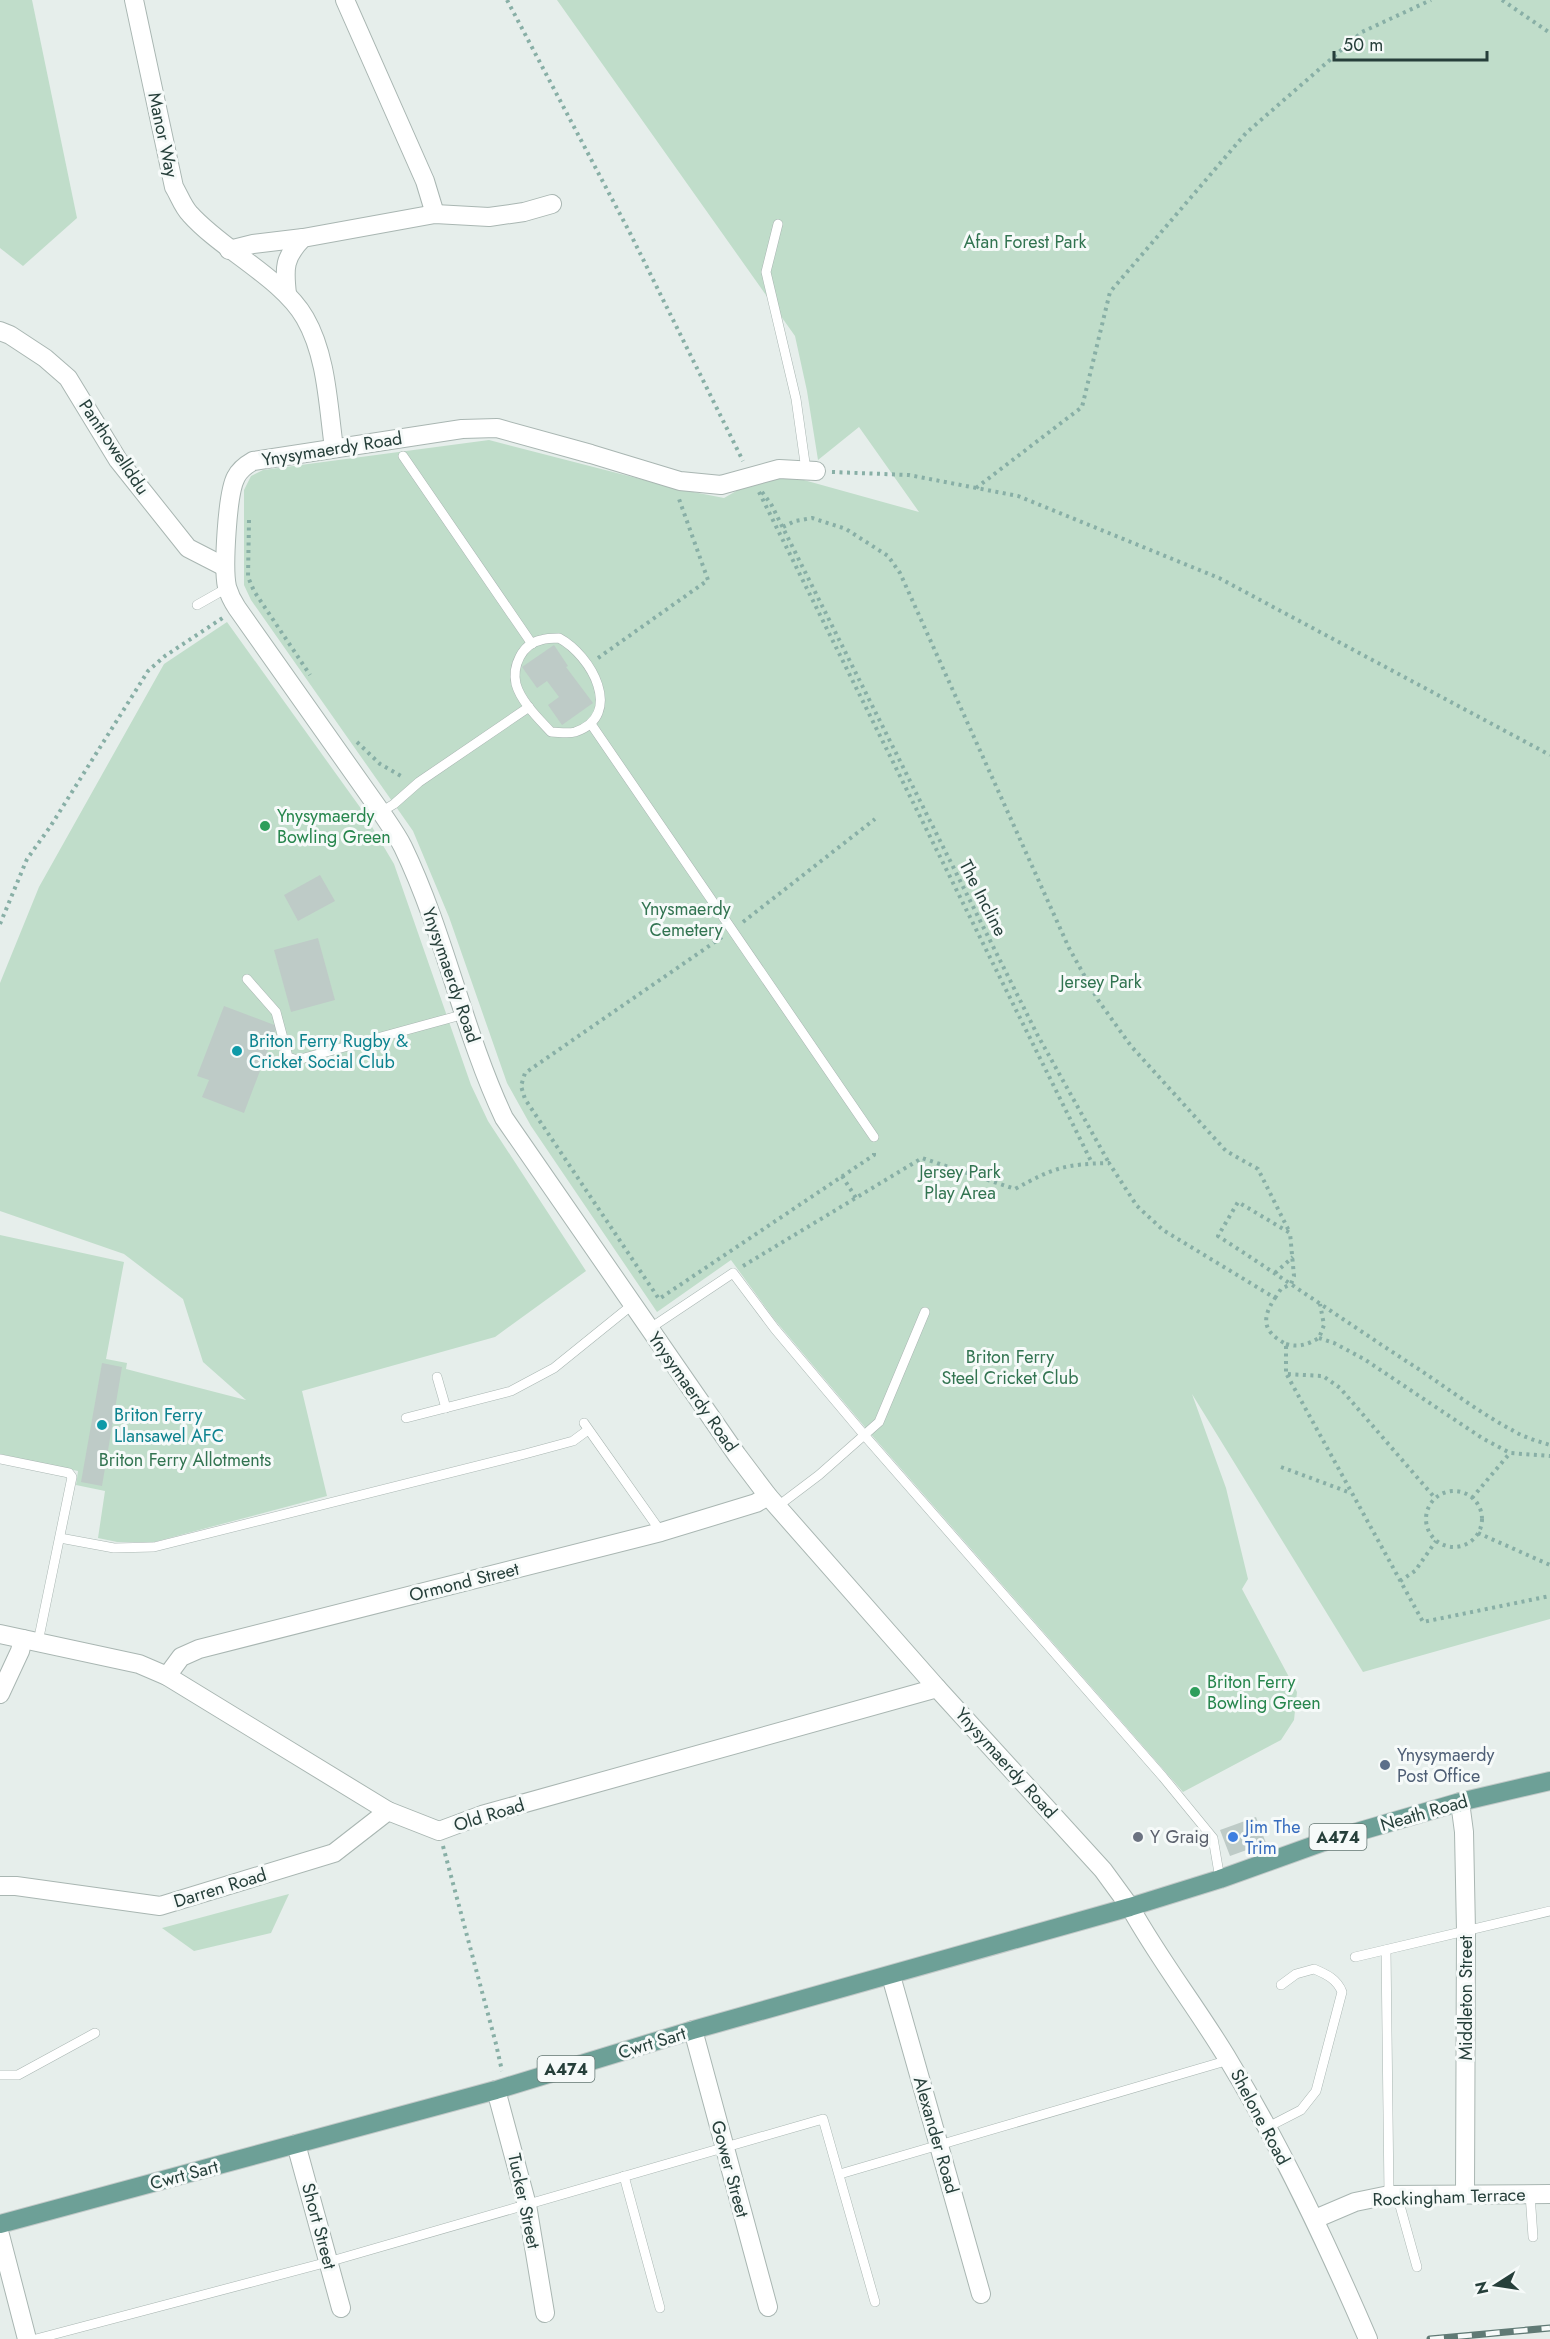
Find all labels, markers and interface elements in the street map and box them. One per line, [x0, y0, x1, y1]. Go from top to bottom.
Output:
scale bar [1334, 24, 1487, 62]
text: 50 m [1343, 32, 1383, 58]
street label: Manor Way [141, 90, 185, 180]
park label: Afan Forest Park [963, 229, 1087, 255]
street label: Panthowellddu [72, 394, 156, 500]
street label: Ynysymaerdy Road [260, 425, 404, 473]
place label: Ynysymaerdy Bowling Green [277, 803, 391, 850]
marker: Ynysymaerdy Bowling Green [258, 819, 272, 833]
street label: The Incline [953, 855, 1013, 941]
park label: Ynysmaerdy Cemetery [641, 896, 731, 943]
street label: Ynysymaerdy Road [416, 904, 486, 1046]
park label: Jersey Park [1058, 969, 1142, 995]
place label: Briton Ferry Rugby & Cricket Social Club [249, 1028, 408, 1075]
marker: Briton Ferry Rugby & Cricket Social Club [230, 1044, 244, 1058]
park label: Jersey Park Play Area [917, 1159, 1001, 1206]
street label: Ynysymaerdy Road [642, 1327, 744, 1457]
park label: Briton Ferry Steel Cricket Club [942, 1344, 1078, 1391]
place label: Briton Ferry Llansawel AFC [114, 1402, 224, 1449]
marker: Briton Ferry Llansawel AFC [95, 1418, 109, 1432]
park label: Briton Ferry Allotments [99, 1447, 271, 1473]
street label: Ormond Street [406, 1556, 522, 1608]
place label: Briton Ferry Bowling Green [1207, 1669, 1321, 1716]
marker: Briton Ferry Bowling Green [1188, 1685, 1202, 1699]
street label: Ynysymaerdy Road [949, 1702, 1063, 1824]
place label: Ynysymaerdy Post Office [1397, 1742, 1494, 1789]
marker: Ynysymaerdy Post Office [1378, 1758, 1392, 1772]
street label: Neath Road [1377, 1788, 1471, 1838]
street label: Old Road [450, 1792, 528, 1838]
place label: Jim The Trim [1243, 1814, 1301, 1861]
place label: Y Graig [1150, 1824, 1209, 1850]
road number: A474 [1310, 1824, 1366, 1850]
marker: Y Graig [1131, 1830, 1145, 1844]
marker: Jim The Trim [1226, 1830, 1240, 1844]
street label: Darren Road [170, 1862, 270, 1914]
street label: Middleton Street [1453, 1935, 1479, 2061]
street label: Cwrt Sart [615, 2020, 690, 2066]
road number: A474 [538, 2056, 594, 2082]
street label: Shelone Road [1224, 2064, 1296, 2170]
street label: Alexander Road [907, 2073, 965, 2197]
street label: Gower Street [705, 2118, 756, 2221]
street label: Tucker Street [501, 2151, 547, 2252]
street label: Cwrt Sart [147, 2153, 222, 2197]
street label: Short Street [295, 2180, 343, 2273]
street label: Rockingham Terrace [1372, 2181, 1526, 2213]
north arrow [1466, 2255, 1526, 2315]
text: N [1469, 2279, 1494, 2297]

